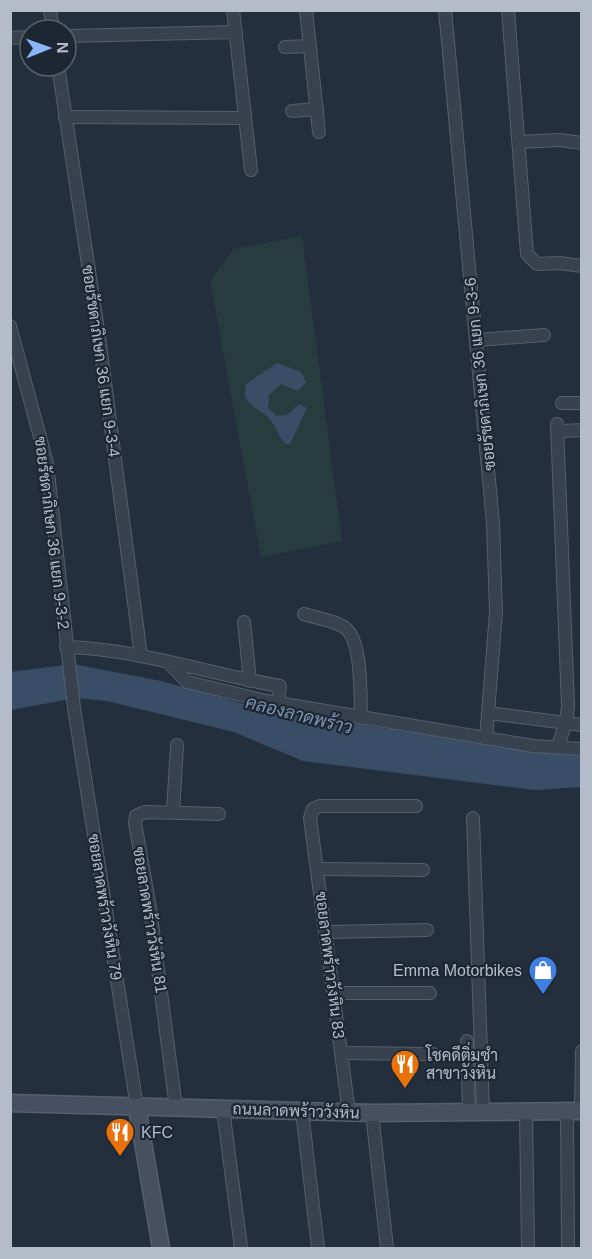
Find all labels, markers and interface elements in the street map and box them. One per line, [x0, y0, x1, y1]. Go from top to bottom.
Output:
north arrow [18, 18, 78, 78]
text: N [54, 42, 71, 54]
street label: ซอยรัชดาภิเษก 36 แยก 9-3-4 [79, 263, 125, 458]
street label: ซอยรัชดาภิเษก 36 แยก 9-3-6 [459, 277, 499, 472]
street label: ซอยรัชดาภิเษก 36 แยก 9-3-2 [32, 435, 74, 630]
water label: คลองลาดพร้าว [243, 690, 355, 738]
street label: ซอยลาดพร้าววังหิน 79 [85, 832, 127, 982]
street label: ซอยลาดพร้าววังหิน 81 [130, 845, 172, 995]
street label: ซอยลาดพร้าววังหิน 83 [313, 890, 349, 1040]
shop icon: Emma Motorbikes [527, 954, 559, 996]
place label: Emma Motorbikes [393, 962, 522, 979]
place label: โชคดีติ่มซำ สาขาวังหิน [425, 1041, 498, 1082]
restaurant icon: โชคดีติ่มซำ สาขาวังหิน [389, 1048, 421, 1090]
street label: ถนนลาดพร้าววังหิน [232, 1098, 360, 1122]
restaurant icon: KFC [104, 1116, 136, 1158]
place label: KFC [141, 1124, 173, 1141]

